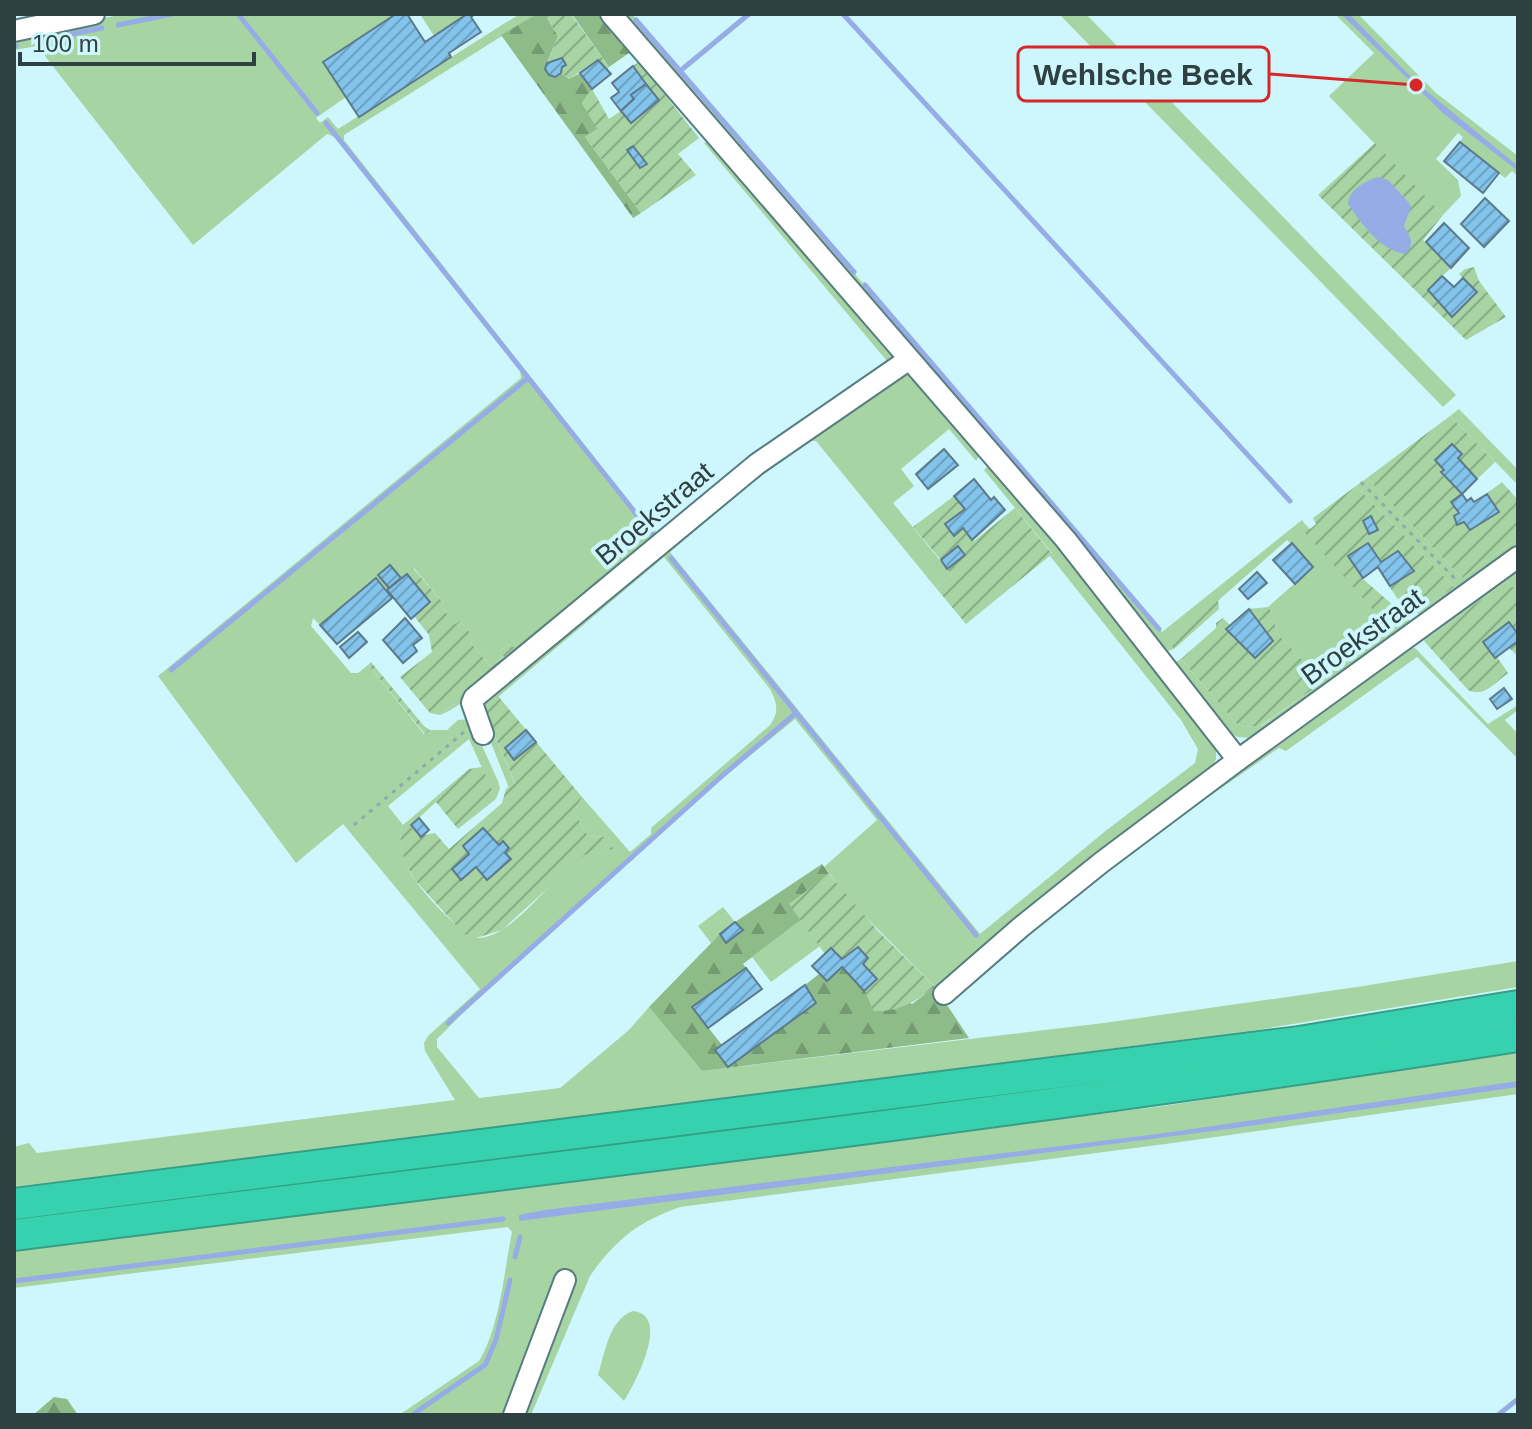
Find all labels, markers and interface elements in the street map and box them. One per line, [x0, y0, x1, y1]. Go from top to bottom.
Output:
scale bar [20, 16, 254, 66]
text: 100 m [32, 30, 99, 57]
callout: Wehlsche Beek [1018, 47, 1269, 101]
text: Wehlsche Beek [1033, 58, 1253, 91]
street label: Broekstraat [590, 455, 719, 571]
street label: Broekstraat [1295, 582, 1429, 691]

